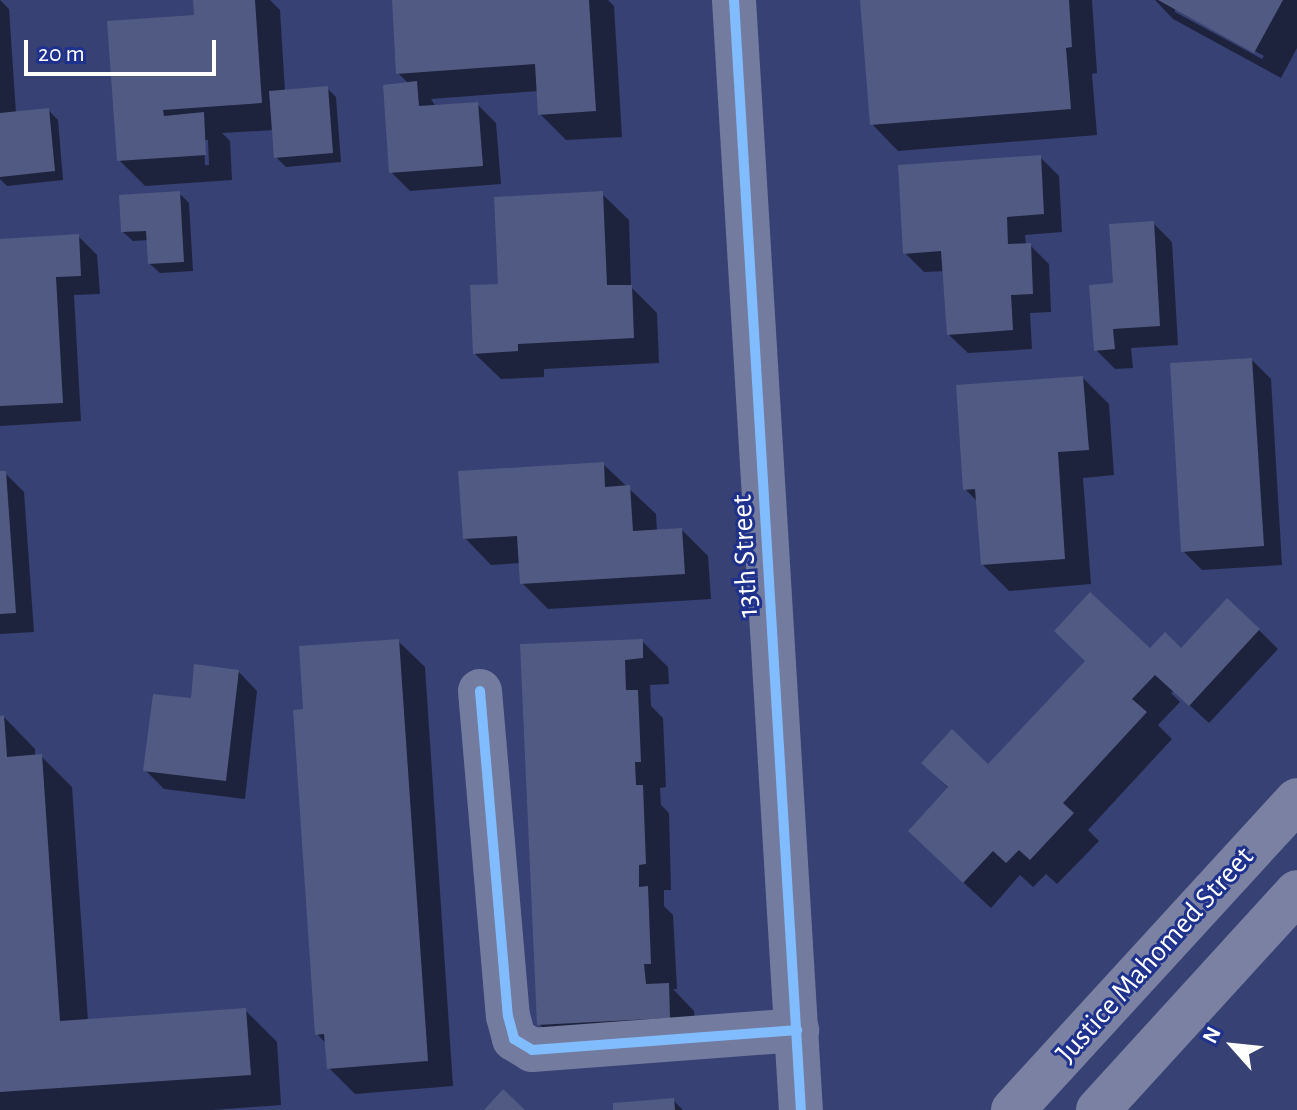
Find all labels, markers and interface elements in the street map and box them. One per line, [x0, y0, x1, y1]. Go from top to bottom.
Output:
scale bar [28, 24, 220, 74]
text: 20 m [38, 42, 85, 66]
street label: 13th Street [724, 493, 766, 619]
street label: Justice Mahomed Street [1048, 839, 1262, 1071]
north arrow [1193, 1006, 1273, 1086]
text: N [1198, 1023, 1225, 1047]

